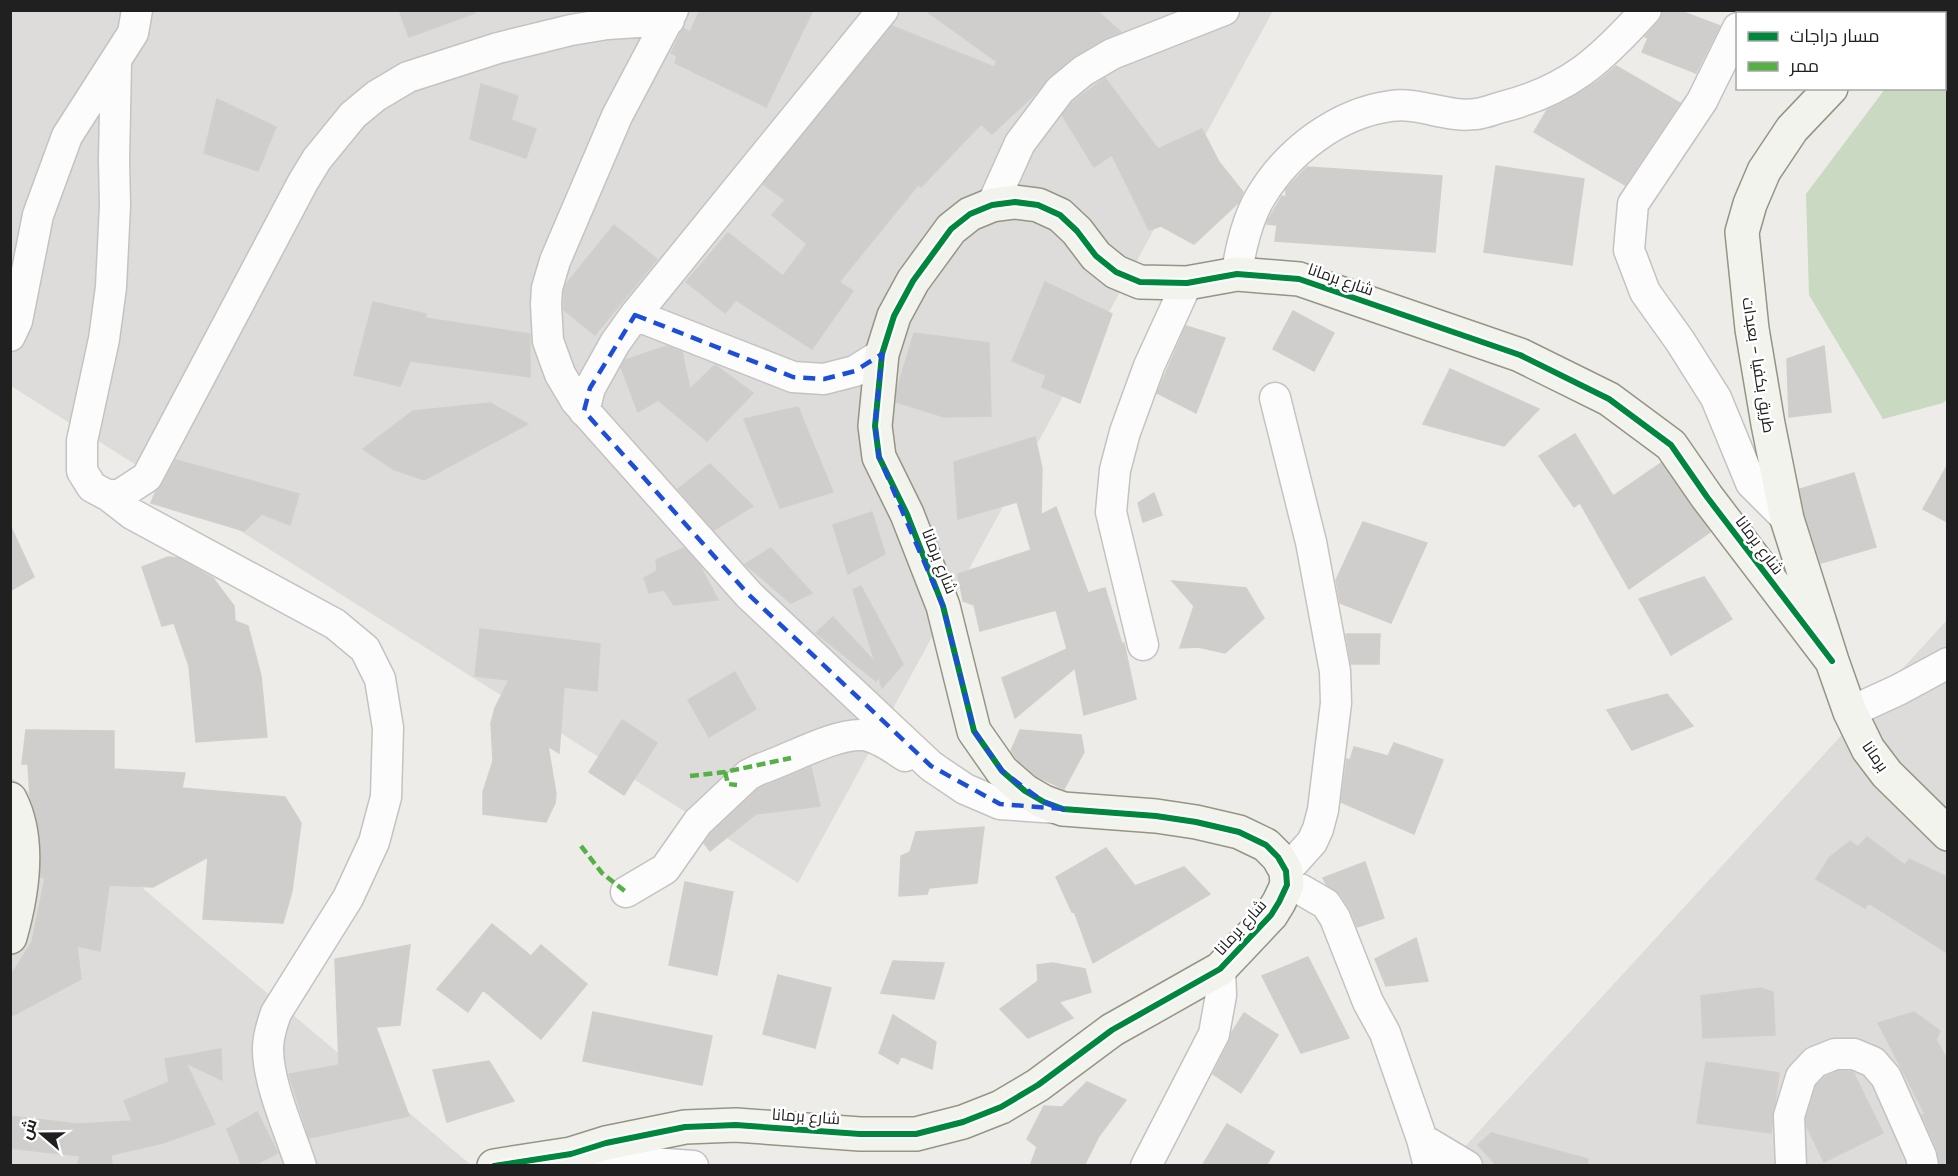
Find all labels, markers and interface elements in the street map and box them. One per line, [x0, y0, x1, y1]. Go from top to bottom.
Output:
legend [1736, 12, 1946, 90]
text: مسار دراجات [1790, 24, 1880, 48]
text: ممر [1789, 54, 1819, 78]
street label: شارع برمانا [1305, 258, 1377, 301]
street label: طريق بكفيا - بعبدات [1737, 296, 1780, 434]
street label: شارع برمانا [1730, 512, 1789, 580]
street label: شارع برمانا [916, 526, 962, 597]
street label: برمانا [1858, 737, 1894, 776]
street label: شارع برمانا [1210, 895, 1272, 960]
north arrow [12, 1104, 72, 1164]
street label: شارع برمانا [771, 1104, 841, 1130]
text: ش [15, 1116, 42, 1142]

